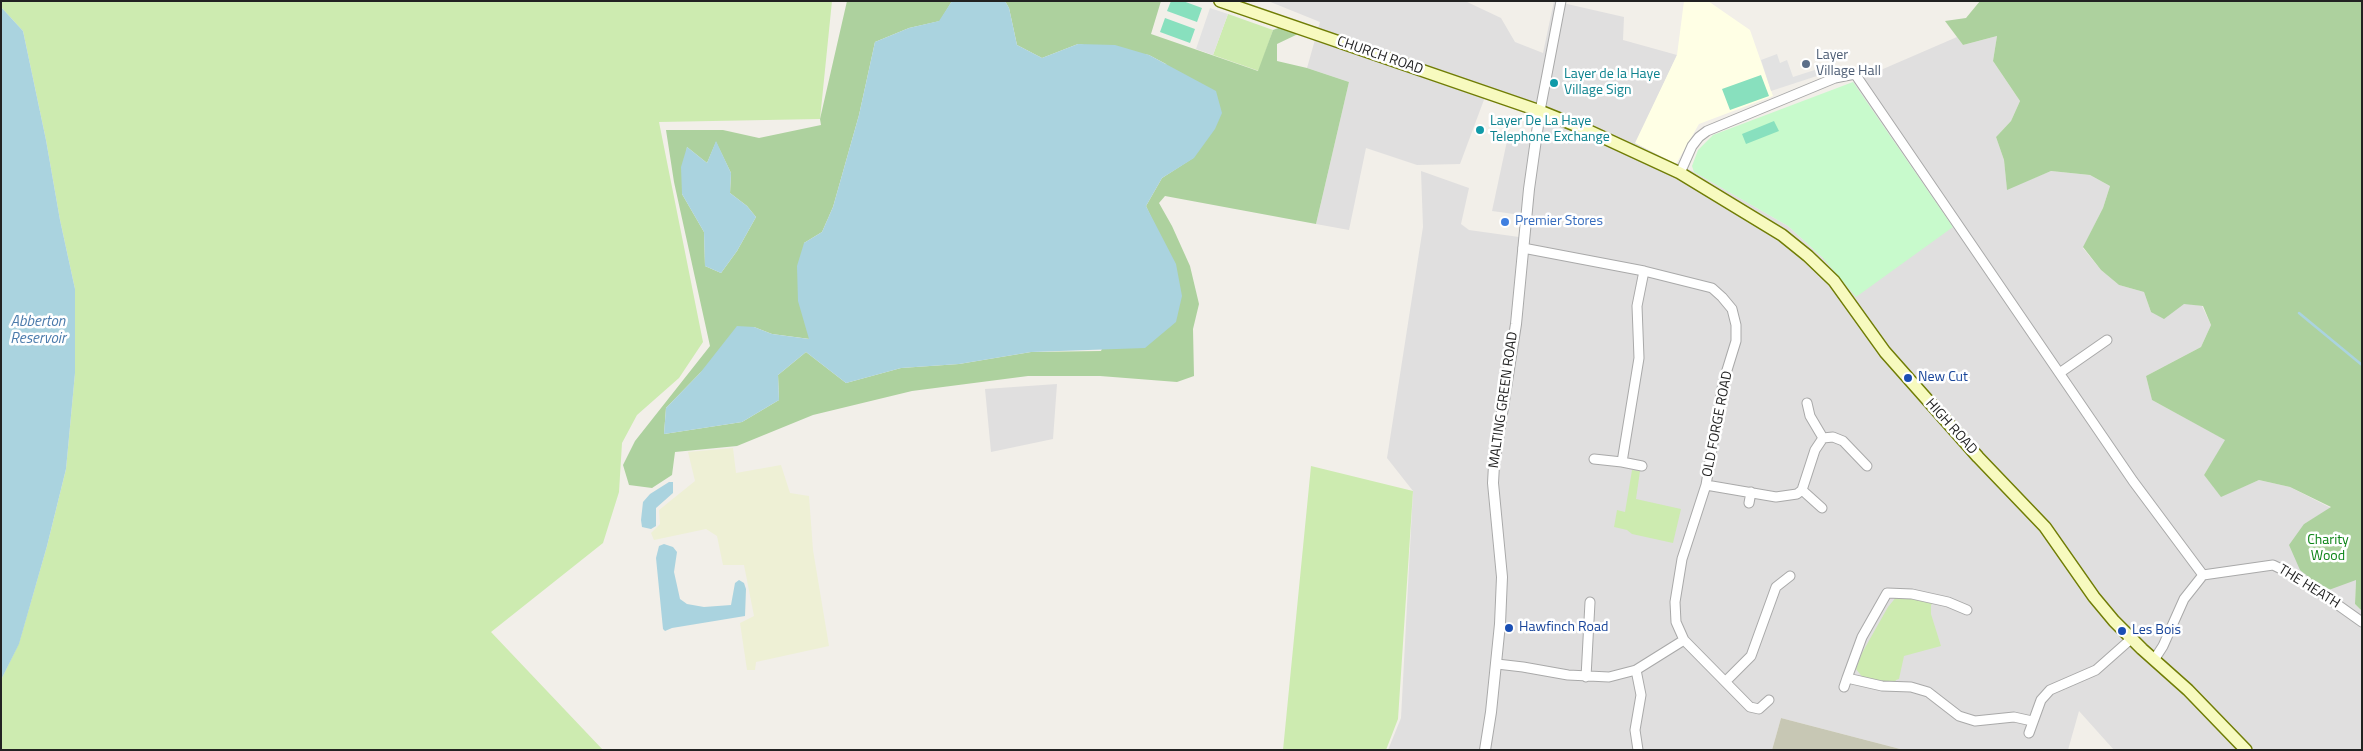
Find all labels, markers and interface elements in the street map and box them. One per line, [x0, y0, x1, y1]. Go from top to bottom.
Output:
street label: CHURCH ROAD [1335, 33, 1425, 79]
place label: Layer Village Hall [1816, 48, 1881, 80]
marker: Layer Village Hall [1800, 58, 1812, 70]
place label: Layer de la Haye Village Sign [1564, 67, 1660, 100]
marker: Layer de la Haye Village Sign [1548, 77, 1560, 89]
place label: Layer De La Haye Telephone Exchange [1490, 114, 1610, 146]
marker: Layer De La Haye Telephone Exchange [1474, 124, 1486, 136]
place label: Premier Stores [1515, 214, 1603, 230]
marker: Premier Stores [1499, 216, 1511, 228]
water label: Abberton Reservoir [10, 313, 66, 348]
street label: MALTING GREEN ROAD [1486, 331, 1522, 469]
street label: OLD FORGE ROAD [1699, 370, 1737, 478]
place label: New Cut [1918, 370, 1968, 386]
marker: New Cut [1902, 372, 1914, 384]
street label: HIGH ROAD [1922, 396, 1980, 458]
park label: Charity Wood [2307, 533, 2349, 566]
street label: THE HEATH [2275, 562, 2343, 612]
place label: Hawfinch Road [1519, 620, 1608, 636]
marker: Hawfinch Road [1503, 622, 1515, 634]
place label: Les Bois [2132, 623, 2181, 639]
marker: Les Bois [2116, 625, 2128, 637]

